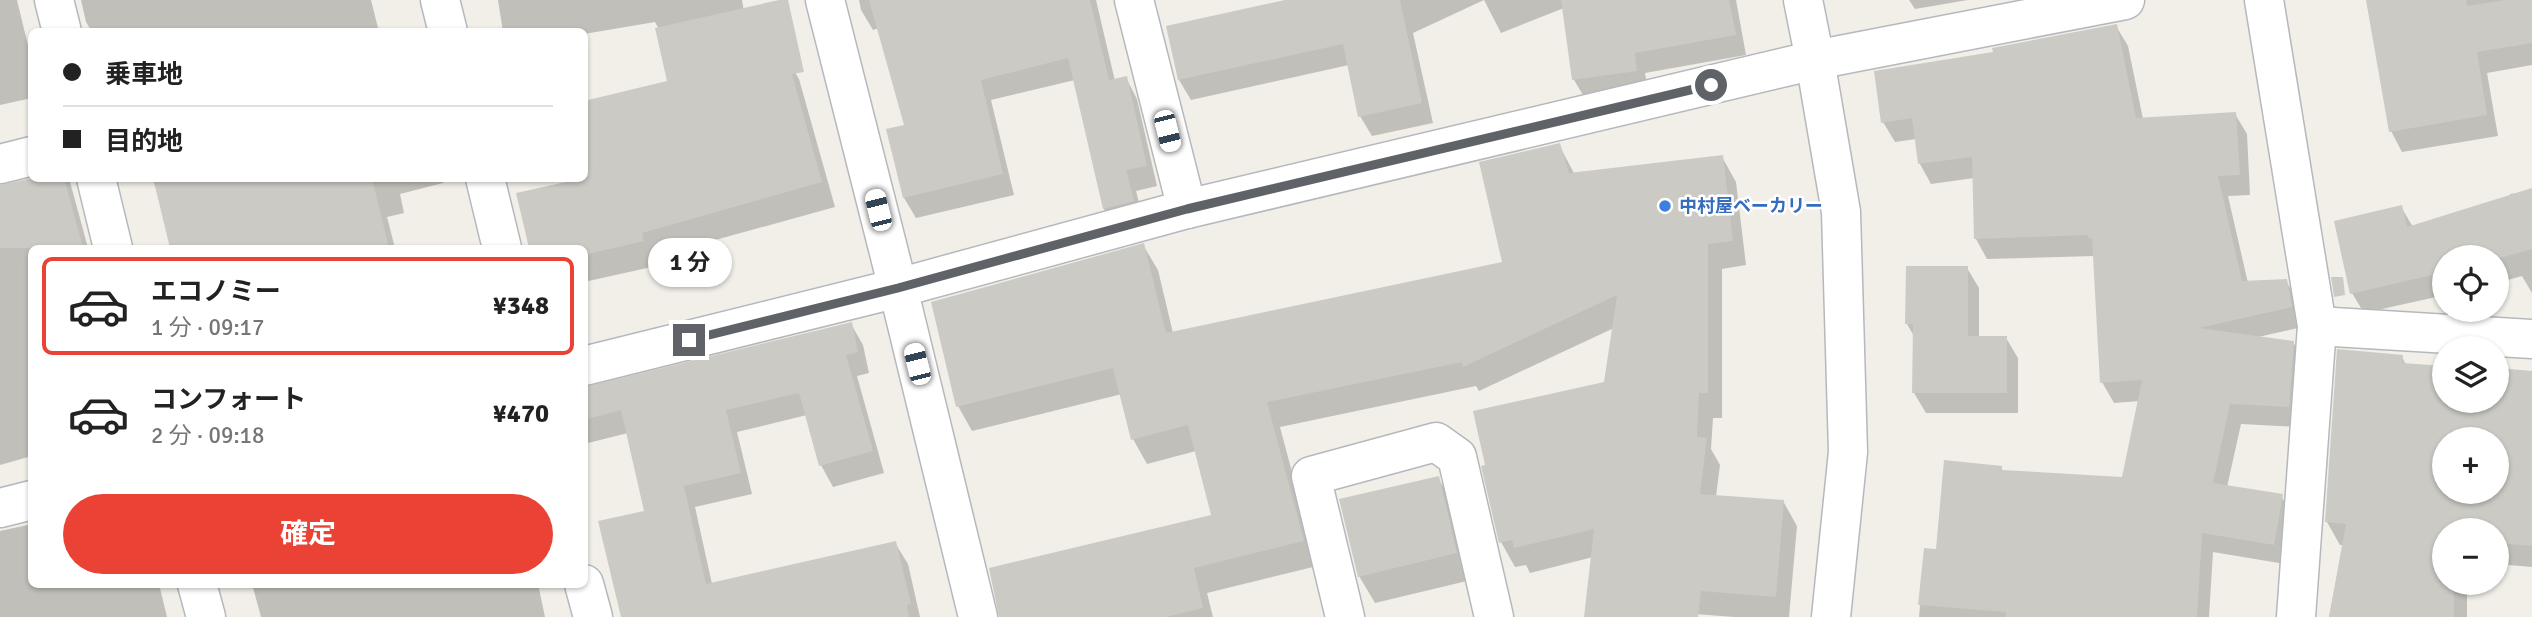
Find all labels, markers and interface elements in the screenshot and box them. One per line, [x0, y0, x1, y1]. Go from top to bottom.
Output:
text: 乗車地 [105, 59, 183, 91]
route start [1695, 69, 1727, 101]
car [1152, 108, 1183, 154]
text: 目的地 [105, 126, 183, 158]
car [863, 187, 894, 233]
place label: 中村屋ベーカリー [1679, 195, 1823, 217]
marker: 中村屋ベーカリー [1657, 198, 1673, 214]
callout: 1 分 [647, 238, 731, 288]
map controls [2432, 245, 2509, 595]
button: locate [2432, 245, 2509, 322]
text: 1 分 [670, 248, 710, 277]
icon: car [67, 275, 130, 338]
text: エコノミー [151, 276, 281, 308]
text: ¥348 [493, 290, 549, 322]
text: 1 分 · 09:17 [151, 313, 264, 342]
route end [673, 324, 705, 356]
button: layers [2432, 336, 2509, 413]
car [902, 341, 933, 387]
icon: car [67, 383, 130, 446]
text: コンフォート [151, 384, 306, 416]
text: ¥470 [493, 398, 549, 430]
text: 2 分 · 09:18 [151, 421, 264, 450]
button: + [2432, 427, 2509, 504]
button: 確定 [63, 494, 553, 574]
button: − [2432, 518, 2509, 595]

